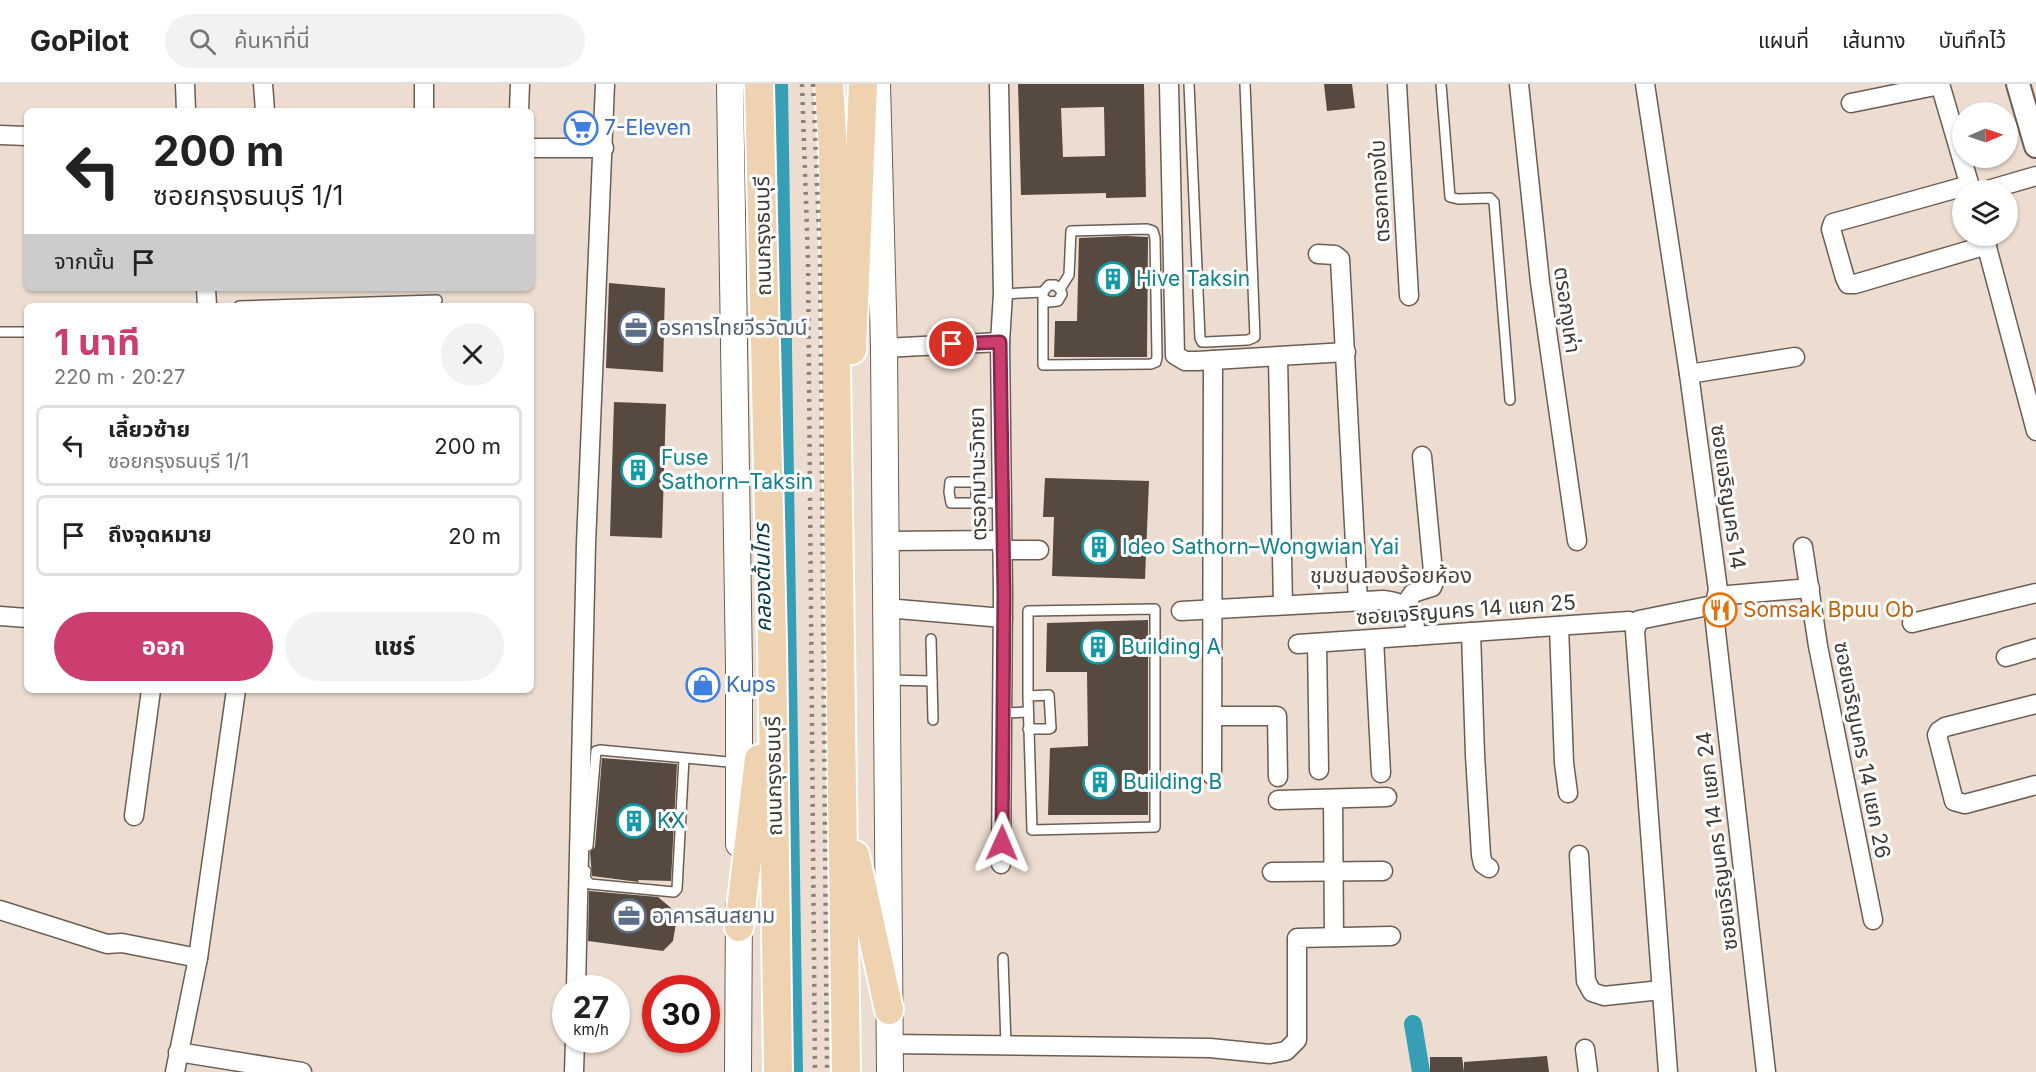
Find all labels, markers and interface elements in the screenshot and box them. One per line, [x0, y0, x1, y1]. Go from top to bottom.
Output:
search box [165, 14, 585, 68]
text: GoPilot [30, 24, 129, 58]
icon: search [186, 25, 219, 58]
text: ค้นหาที่นี่ [234, 27, 310, 53]
text: แผนที่ [1758, 28, 1809, 53]
text: เส้นทาง [1842, 28, 1906, 53]
text: บันทึกไว้ [1939, 28, 2006, 53]
north arrow [1952, 102, 2018, 168]
map controls [1952, 102, 2018, 246]
supermarket icon: 7-Eleven [563, 110, 599, 146]
place label: 7-Eleven [604, 115, 691, 140]
text: 200 m [153, 125, 284, 176]
icon: left [54, 132, 132, 210]
street label: ตรอกทองใบ [1364, 139, 1395, 243]
street label: ถนนกรุงธนบุรี [749, 176, 777, 296]
text: ซอยกรุงธนบุรี 1/1 [153, 179, 343, 212]
button: layers [1952, 180, 2018, 246]
icon: arrive [127, 246, 160, 279]
text: จากนั้น [54, 248, 115, 274]
building icon: Hive Taksin [1095, 261, 1131, 297]
street label: ตรอกงูเห่า [1548, 265, 1586, 355]
place label: Hive Taksin [1136, 266, 1250, 291]
office icon: อรคารไทยวีรวัฒน์ [618, 310, 654, 346]
place label: อรคารไทยวีรวัฒน์ [659, 315, 807, 340]
pin [926, 318, 977, 369]
text: 1 นาที [54, 320, 140, 364]
button: close [441, 323, 504, 386]
icon: arrive [935, 327, 968, 360]
text: 220 m · 20:27 [54, 365, 185, 389]
street label: ตรอกมานะวิทยา [964, 407, 991, 541]
text: เลี้ยวซ้าย [108, 416, 190, 442]
street label: ซอยเจริญนคร 14 [1706, 423, 1751, 571]
icon: left [57, 429, 90, 462]
text: 200 m [434, 433, 501, 459]
place label: Fuse Sathorn–Taksin [661, 445, 813, 494]
text: ซอยกรุงธนบุรี 1/1 [108, 449, 249, 473]
building icon: Fuse Sathorn–Taksin [620, 452, 656, 488]
icon: arrive [57, 519, 90, 552]
text: ถึงจุดหมาย [108, 521, 212, 547]
water label: คลองต้นไทร [748, 521, 776, 633]
text: 20 m [448, 523, 501, 549]
building icon: Ideo Sathorn–Wongwian Yai [1081, 529, 1117, 565]
place label: Ideo Sathorn–Wongwian Yai [1122, 534, 1399, 559]
district label: ชุมชนสองร้อยห้อง [1310, 562, 1472, 589]
street label: ซอยเจริญนคร 14 แยก 25 [1355, 589, 1577, 630]
restaurant icon: Somsak Bpuu Ob [1702, 592, 1738, 628]
place label: Somsak Bpuu Ob [1743, 597, 1914, 622]
button: ออก [54, 612, 273, 681]
button: แชร์ [285, 612, 504, 681]
building icon: Building A [1080, 629, 1116, 665]
place label: Building A [1121, 634, 1221, 659]
street label: ซอยเจริญนคร 14 แยก 26 [1829, 639, 1896, 860]
shop icon: Kups [685, 667, 721, 703]
place label: Kups [726, 672, 776, 697]
street label: ถนนกรุงธนบุรี [760, 716, 788, 836]
street label: ซอยเจริญนคร 14 แยก 24 [1691, 730, 1742, 952]
building icon: Building B [1082, 764, 1118, 800]
place label: Building B [1123, 769, 1222, 794]
building icon: KX [616, 803, 652, 839]
place label: KX [657, 808, 685, 833]
position arrow [970, 811, 1034, 875]
office icon: อาคารสินสยาม [611, 898, 647, 934]
place label: อาคารสินสยาม [652, 903, 775, 928]
speed limit sign: 30 [642, 975, 720, 1053]
text: 27 [573, 989, 609, 1025]
text: km/h [573, 1020, 609, 1039]

